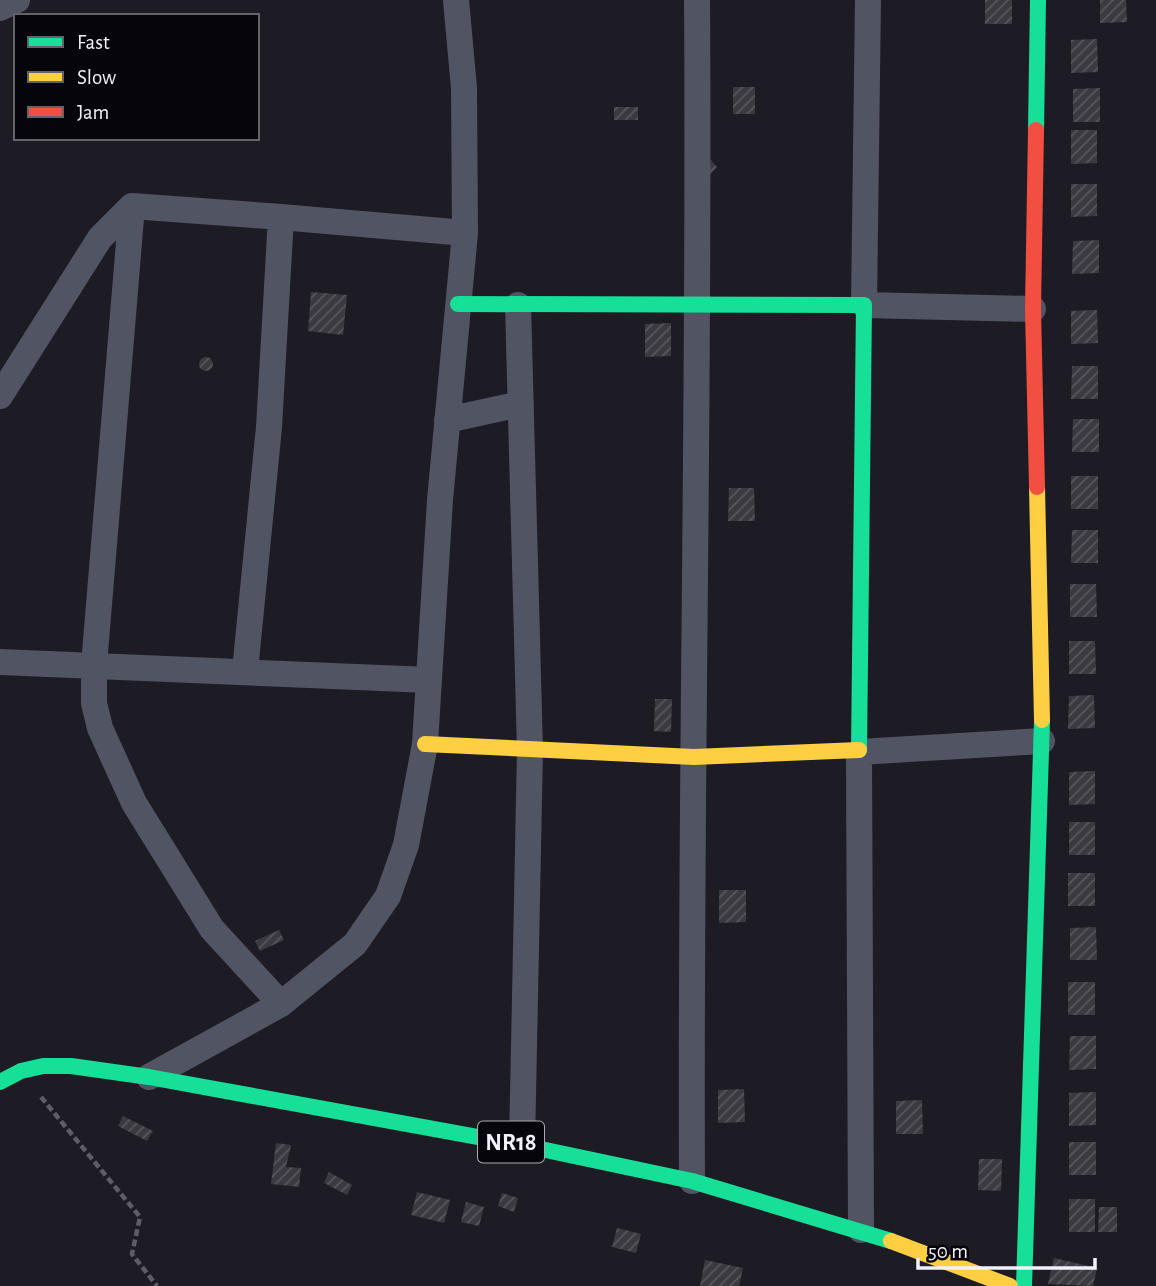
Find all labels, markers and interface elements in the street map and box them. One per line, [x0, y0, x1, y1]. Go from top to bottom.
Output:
legend [14, 14, 259, 140]
text: Fast [77, 32, 110, 53]
text: Slow [77, 67, 116, 88]
text: Jam [77, 102, 109, 123]
road number: NR18 [478, 1122, 544, 1162]
scale bar [918, 1226, 1095, 1270]
text: 50 m [928, 1241, 968, 1262]

